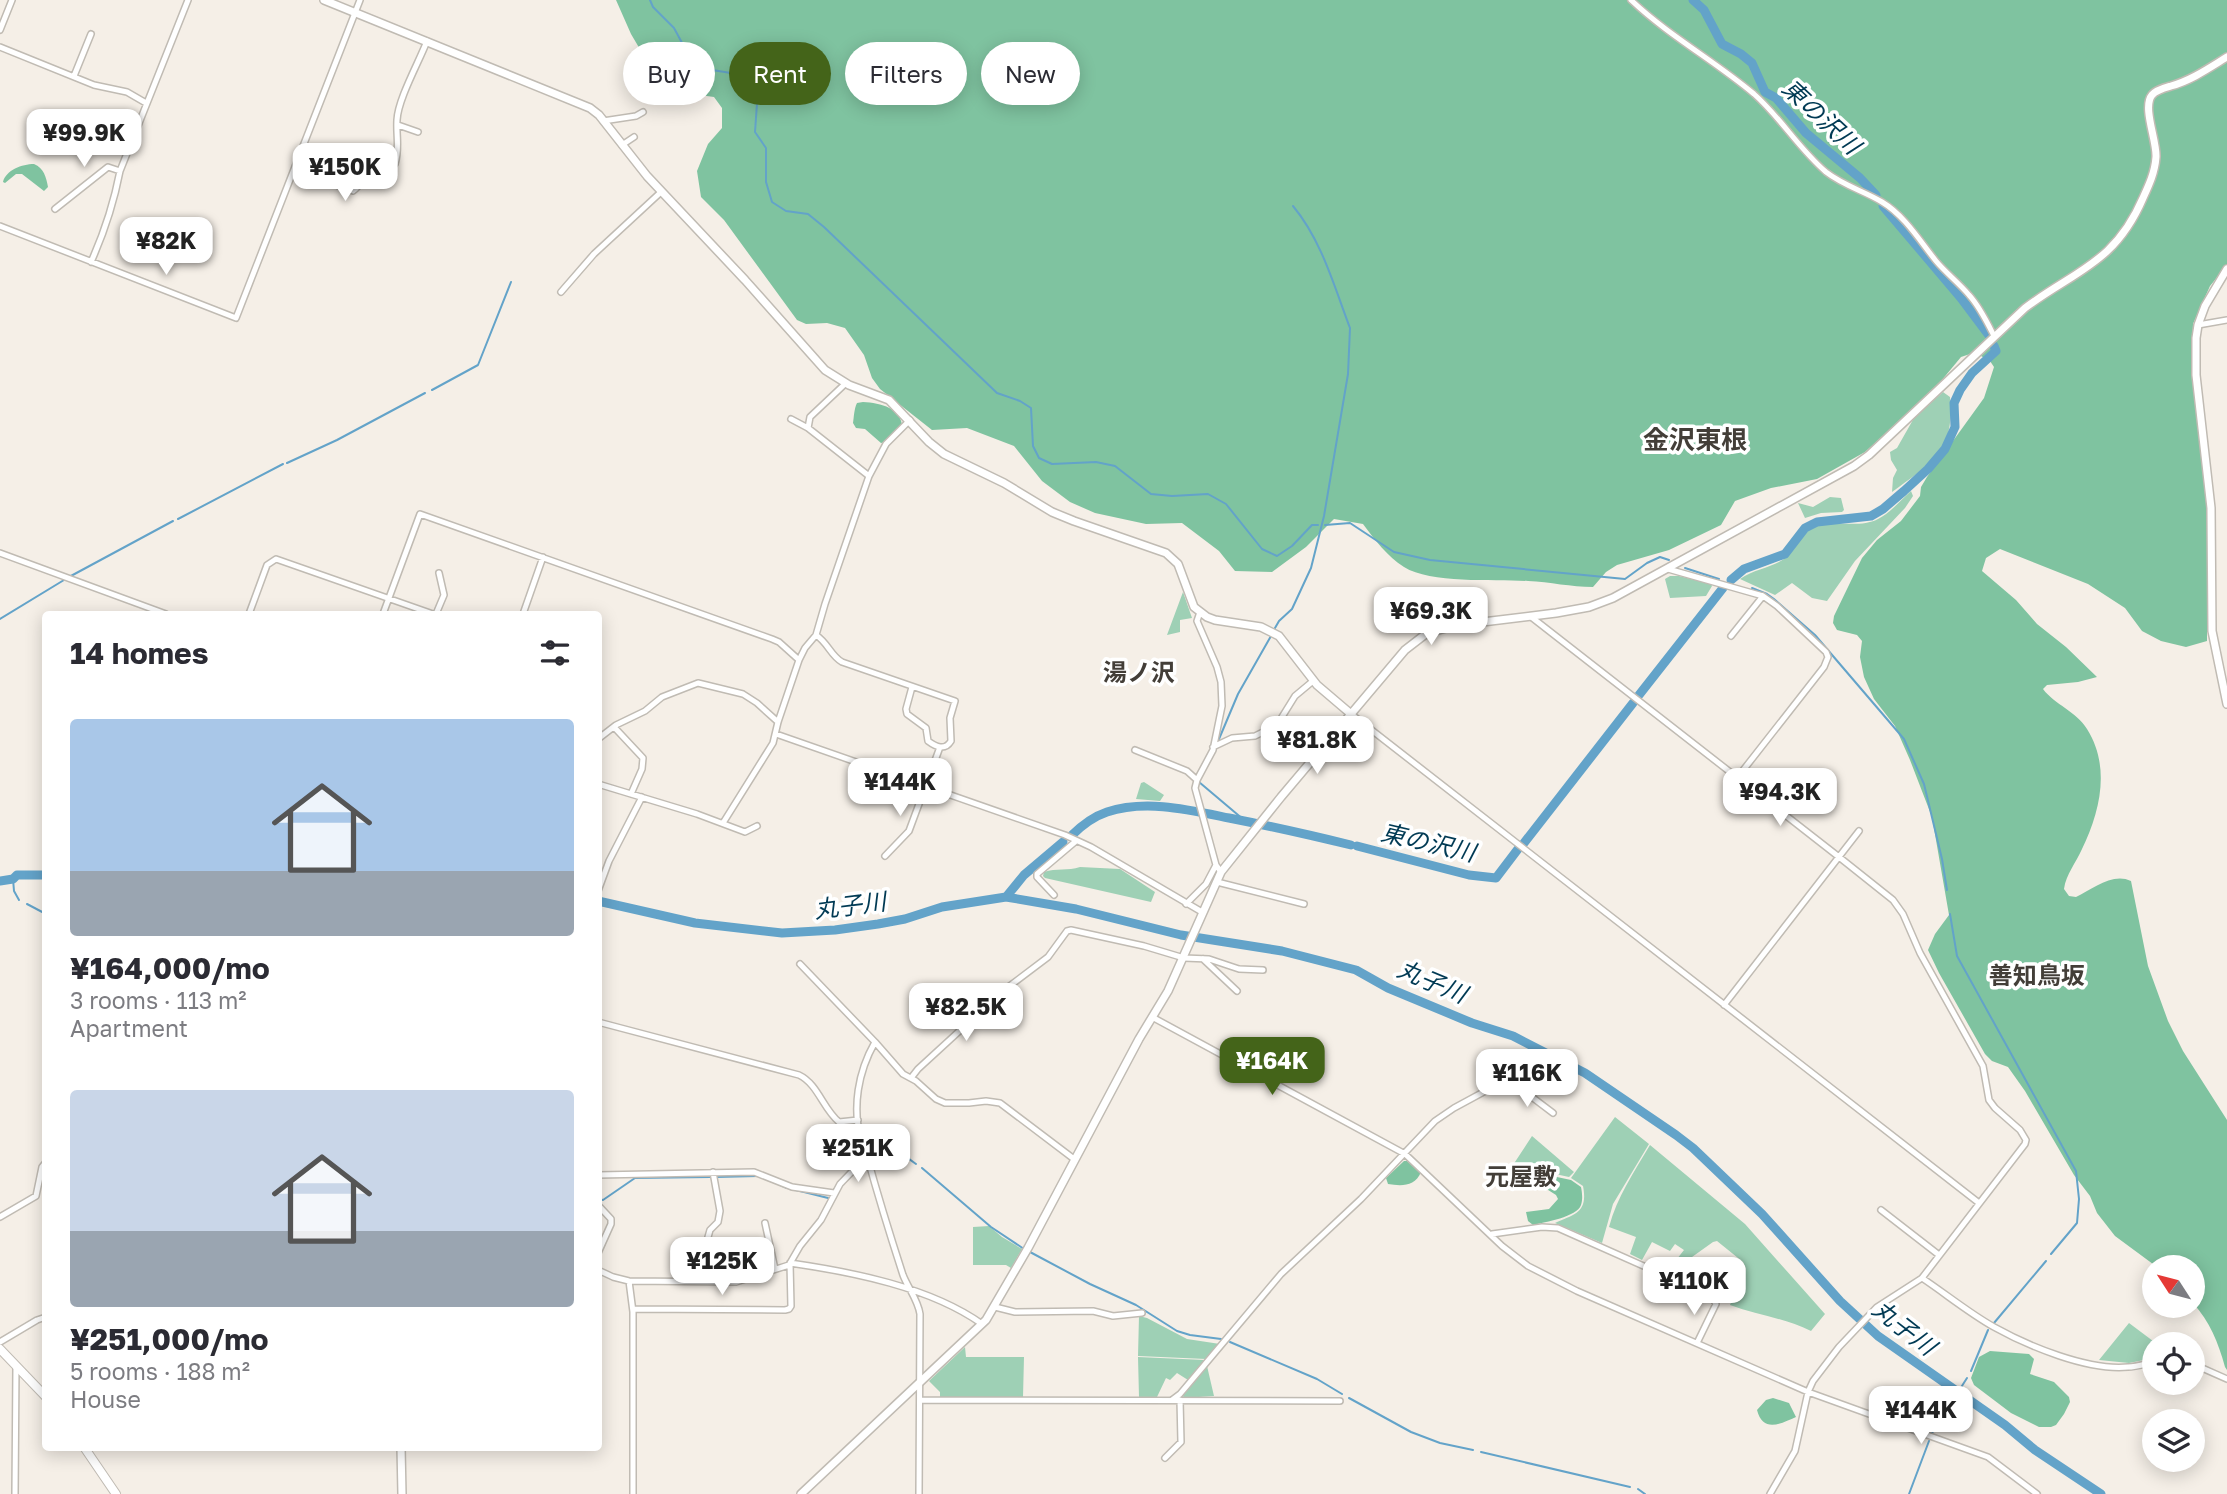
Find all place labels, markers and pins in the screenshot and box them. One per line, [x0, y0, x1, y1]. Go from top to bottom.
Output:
pin: ¥99.9K [27, 110, 141, 169]
pin: ¥150K [296, 144, 394, 203]
pin: ¥82K [125, 218, 207, 277]
pin: ¥69.3K [1374, 588, 1488, 647]
pin: ¥81.8K [1260, 716, 1374, 776]
pin: ¥144K [851, 758, 949, 818]
pin: ¥94.3K [1723, 768, 1837, 828]
pin: ¥82.5K [909, 984, 1023, 1043]
pin: ¥164K [1223, 1038, 1321, 1097]
pin: ¥116K [1478, 1050, 1576, 1109]
pin: ¥251K [809, 1124, 907, 1184]
pin: ¥125K [673, 1238, 771, 1297]
pin: ¥110K [1645, 1258, 1743, 1317]
pin: ¥144K [1872, 1386, 1970, 1446]

